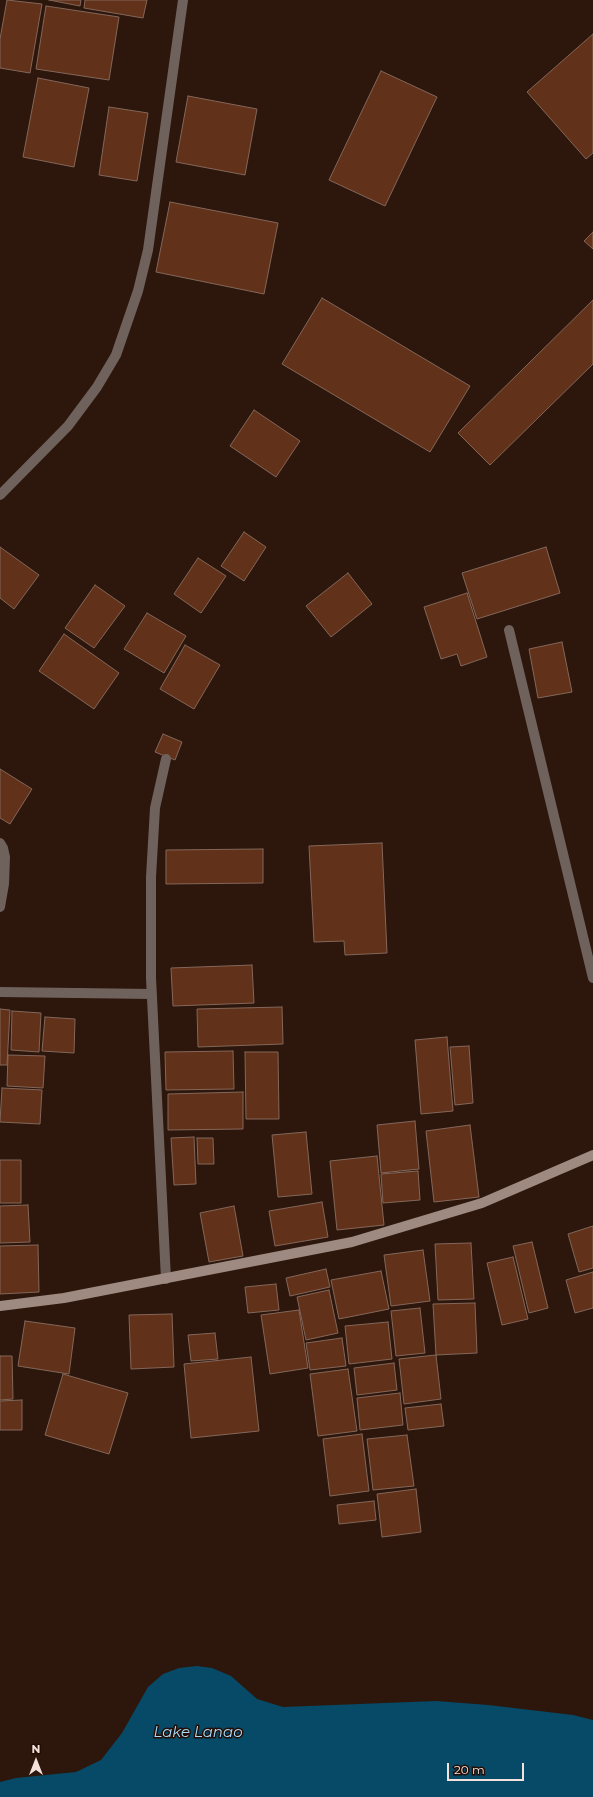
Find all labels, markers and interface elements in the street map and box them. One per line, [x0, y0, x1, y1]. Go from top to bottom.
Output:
water label: Lake Lanao [153, 1724, 243, 1742]
north arrow [16, 1741, 56, 1781]
text: N [32, 1742, 40, 1756]
scale bar [449, 1755, 526, 1781]
text: 20 m [454, 1762, 485, 1777]

